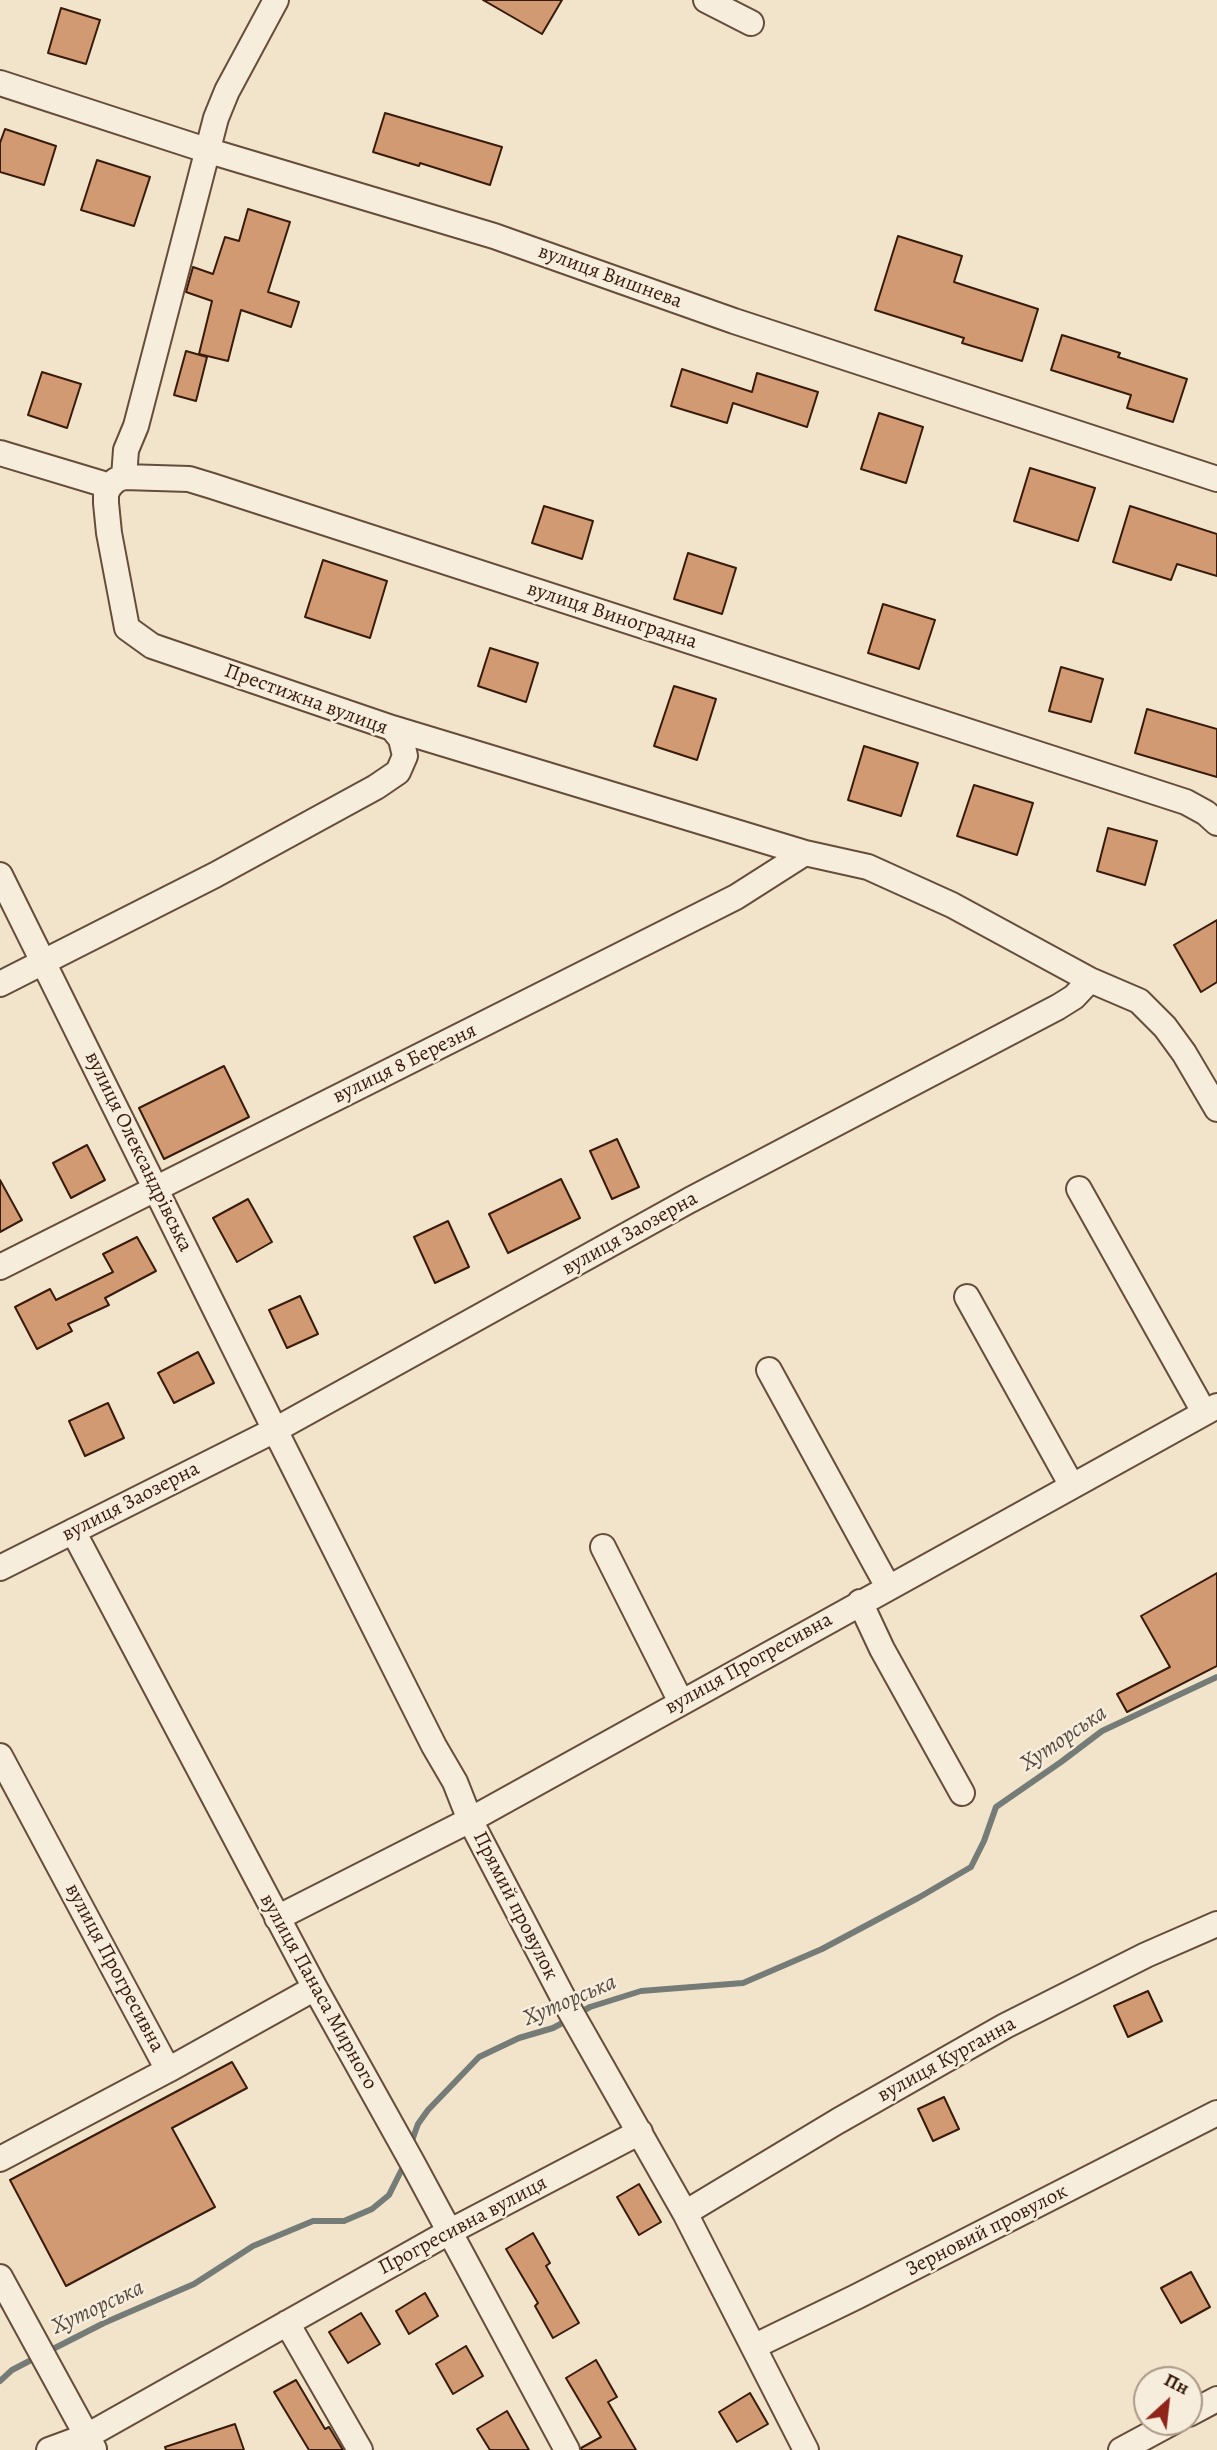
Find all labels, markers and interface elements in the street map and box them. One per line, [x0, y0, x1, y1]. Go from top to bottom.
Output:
street label: вулиця Вишнева [535, 239, 685, 315]
street label: вулиця Виноградна [524, 577, 700, 655]
street label: Престижна вулиця [221, 659, 391, 741]
street label: вулиця 8 Березня [329, 1018, 481, 1110]
street label: вулиця Олександрівська [79, 1048, 197, 1256]
street label: вулиця Заозерна [558, 1186, 702, 1282]
street label: вулиця Заозерна [58, 1456, 204, 1548]
street label: вулиця Прогресивна [661, 1608, 837, 1720]
water label: Хуторська [1015, 1700, 1113, 1778]
street label: Прямий провулок [467, 1827, 563, 1985]
street label: вулиця Прогресивна [59, 1879, 169, 2057]
street label: вулиця Панаса Мирного [254, 1890, 382, 2094]
water label: Хуторська [519, 1969, 621, 2033]
street label: вулиця Курганна [874, 2012, 1020, 2108]
street label: Прогресивна вулиця [374, 2171, 552, 2281]
street label: Зерновий провулок [902, 2179, 1072, 2283]
water label: Хуторська [47, 2275, 149, 2341]
north arrow [1133, 2366, 1203, 2436]
text: Пн [1160, 2367, 1194, 2401]

